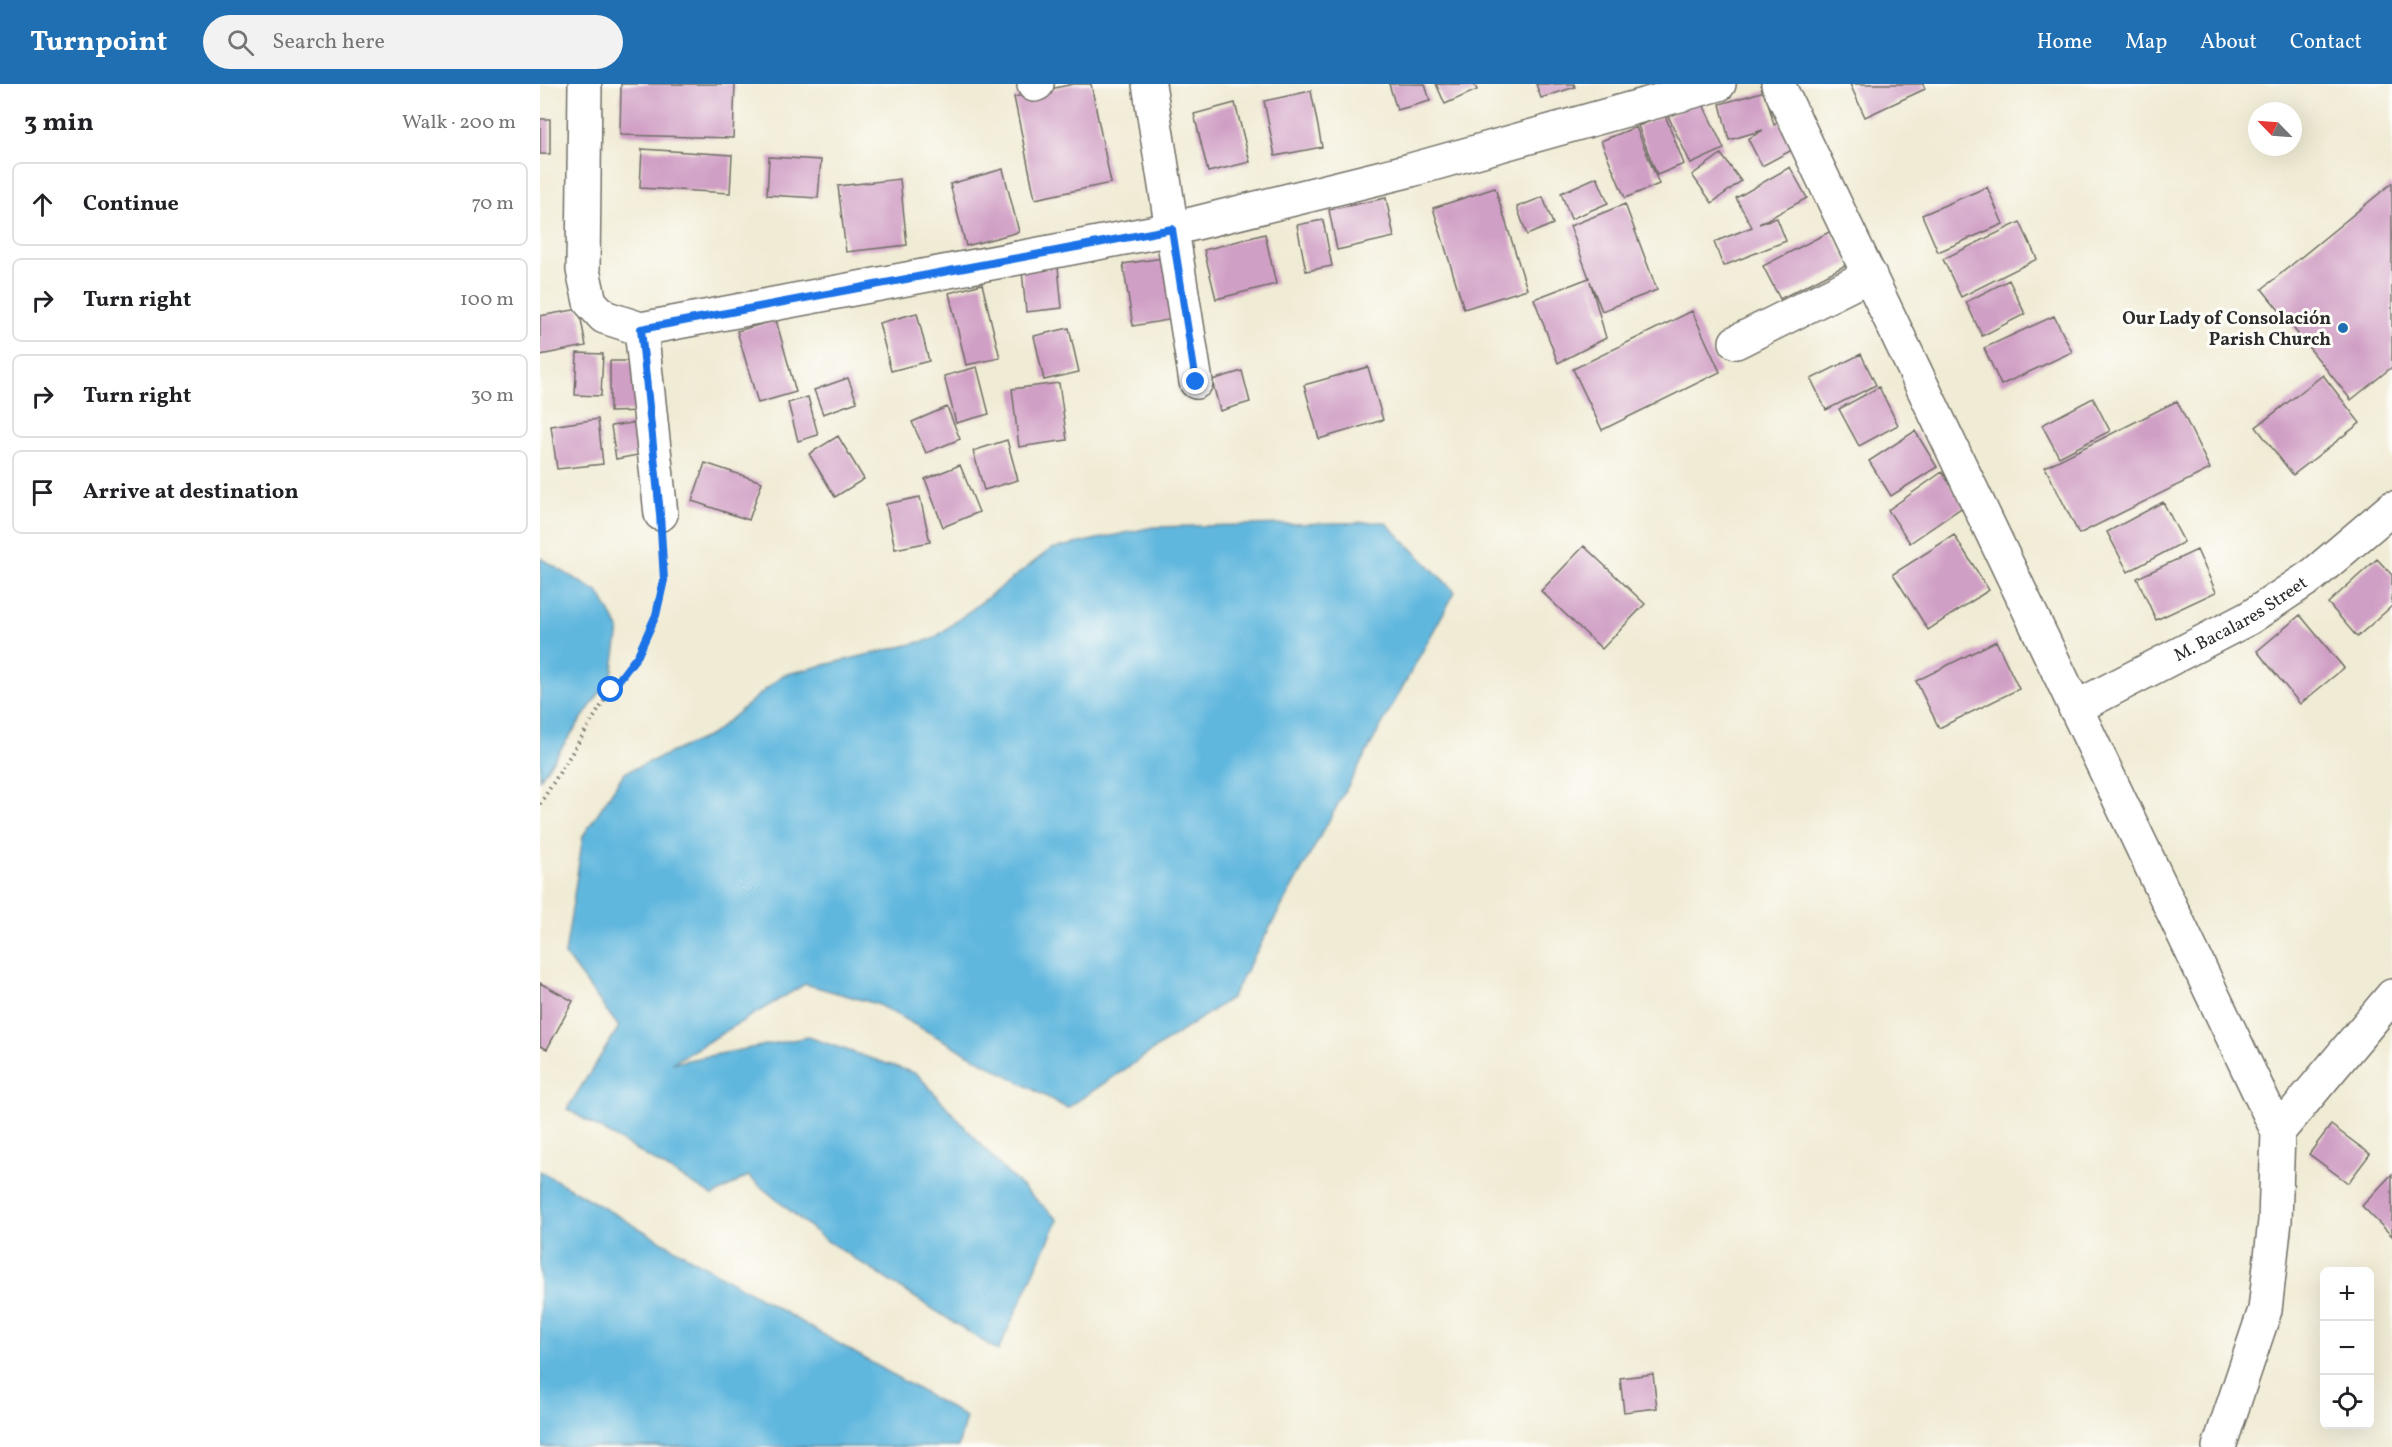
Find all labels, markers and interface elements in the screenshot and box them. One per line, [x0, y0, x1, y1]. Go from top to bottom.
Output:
search box [203, 15, 623, 69]
text: Turnpoint [30, 23, 167, 62]
icon: search [224, 26, 257, 59]
text: Search here [272, 27, 385, 58]
text: Home [2037, 28, 2092, 57]
text: Map [2125, 28, 2167, 57]
text: About [2200, 28, 2257, 57]
text: Contact [2290, 28, 2362, 57]
north arrow [2248, 102, 2302, 156]
text: 3 min [24, 105, 94, 141]
text: Walk · 200 m [402, 109, 516, 137]
icon: ahead [26, 188, 59, 221]
text: Continue [83, 189, 179, 220]
text: 70 m [471, 190, 514, 218]
icon: right [26, 284, 59, 317]
text: Turn right [83, 285, 191, 316]
text: 100 m [460, 286, 514, 314]
place label: Our Lady of Consolación Parish Church [2122, 307, 2331, 353]
marker: Our Lady of Consolación Parish Church [2336, 321, 2350, 335]
route end [1182, 368, 1208, 394]
icon: right [26, 380, 59, 413]
text: Turn right [83, 381, 191, 412]
text: 30 m [470, 382, 514, 410]
icon: arrive [26, 476, 59, 509]
text: Arrive at destination [83, 477, 299, 508]
street label: M. Bacalares Street [2170, 571, 2313, 669]
route start [597, 676, 623, 702]
map controls [2320, 1267, 2374, 1429]
button: + [2320, 1267, 2374, 1321]
button: − [2320, 1321, 2374, 1375]
button: locate [2320, 1375, 2374, 1429]

